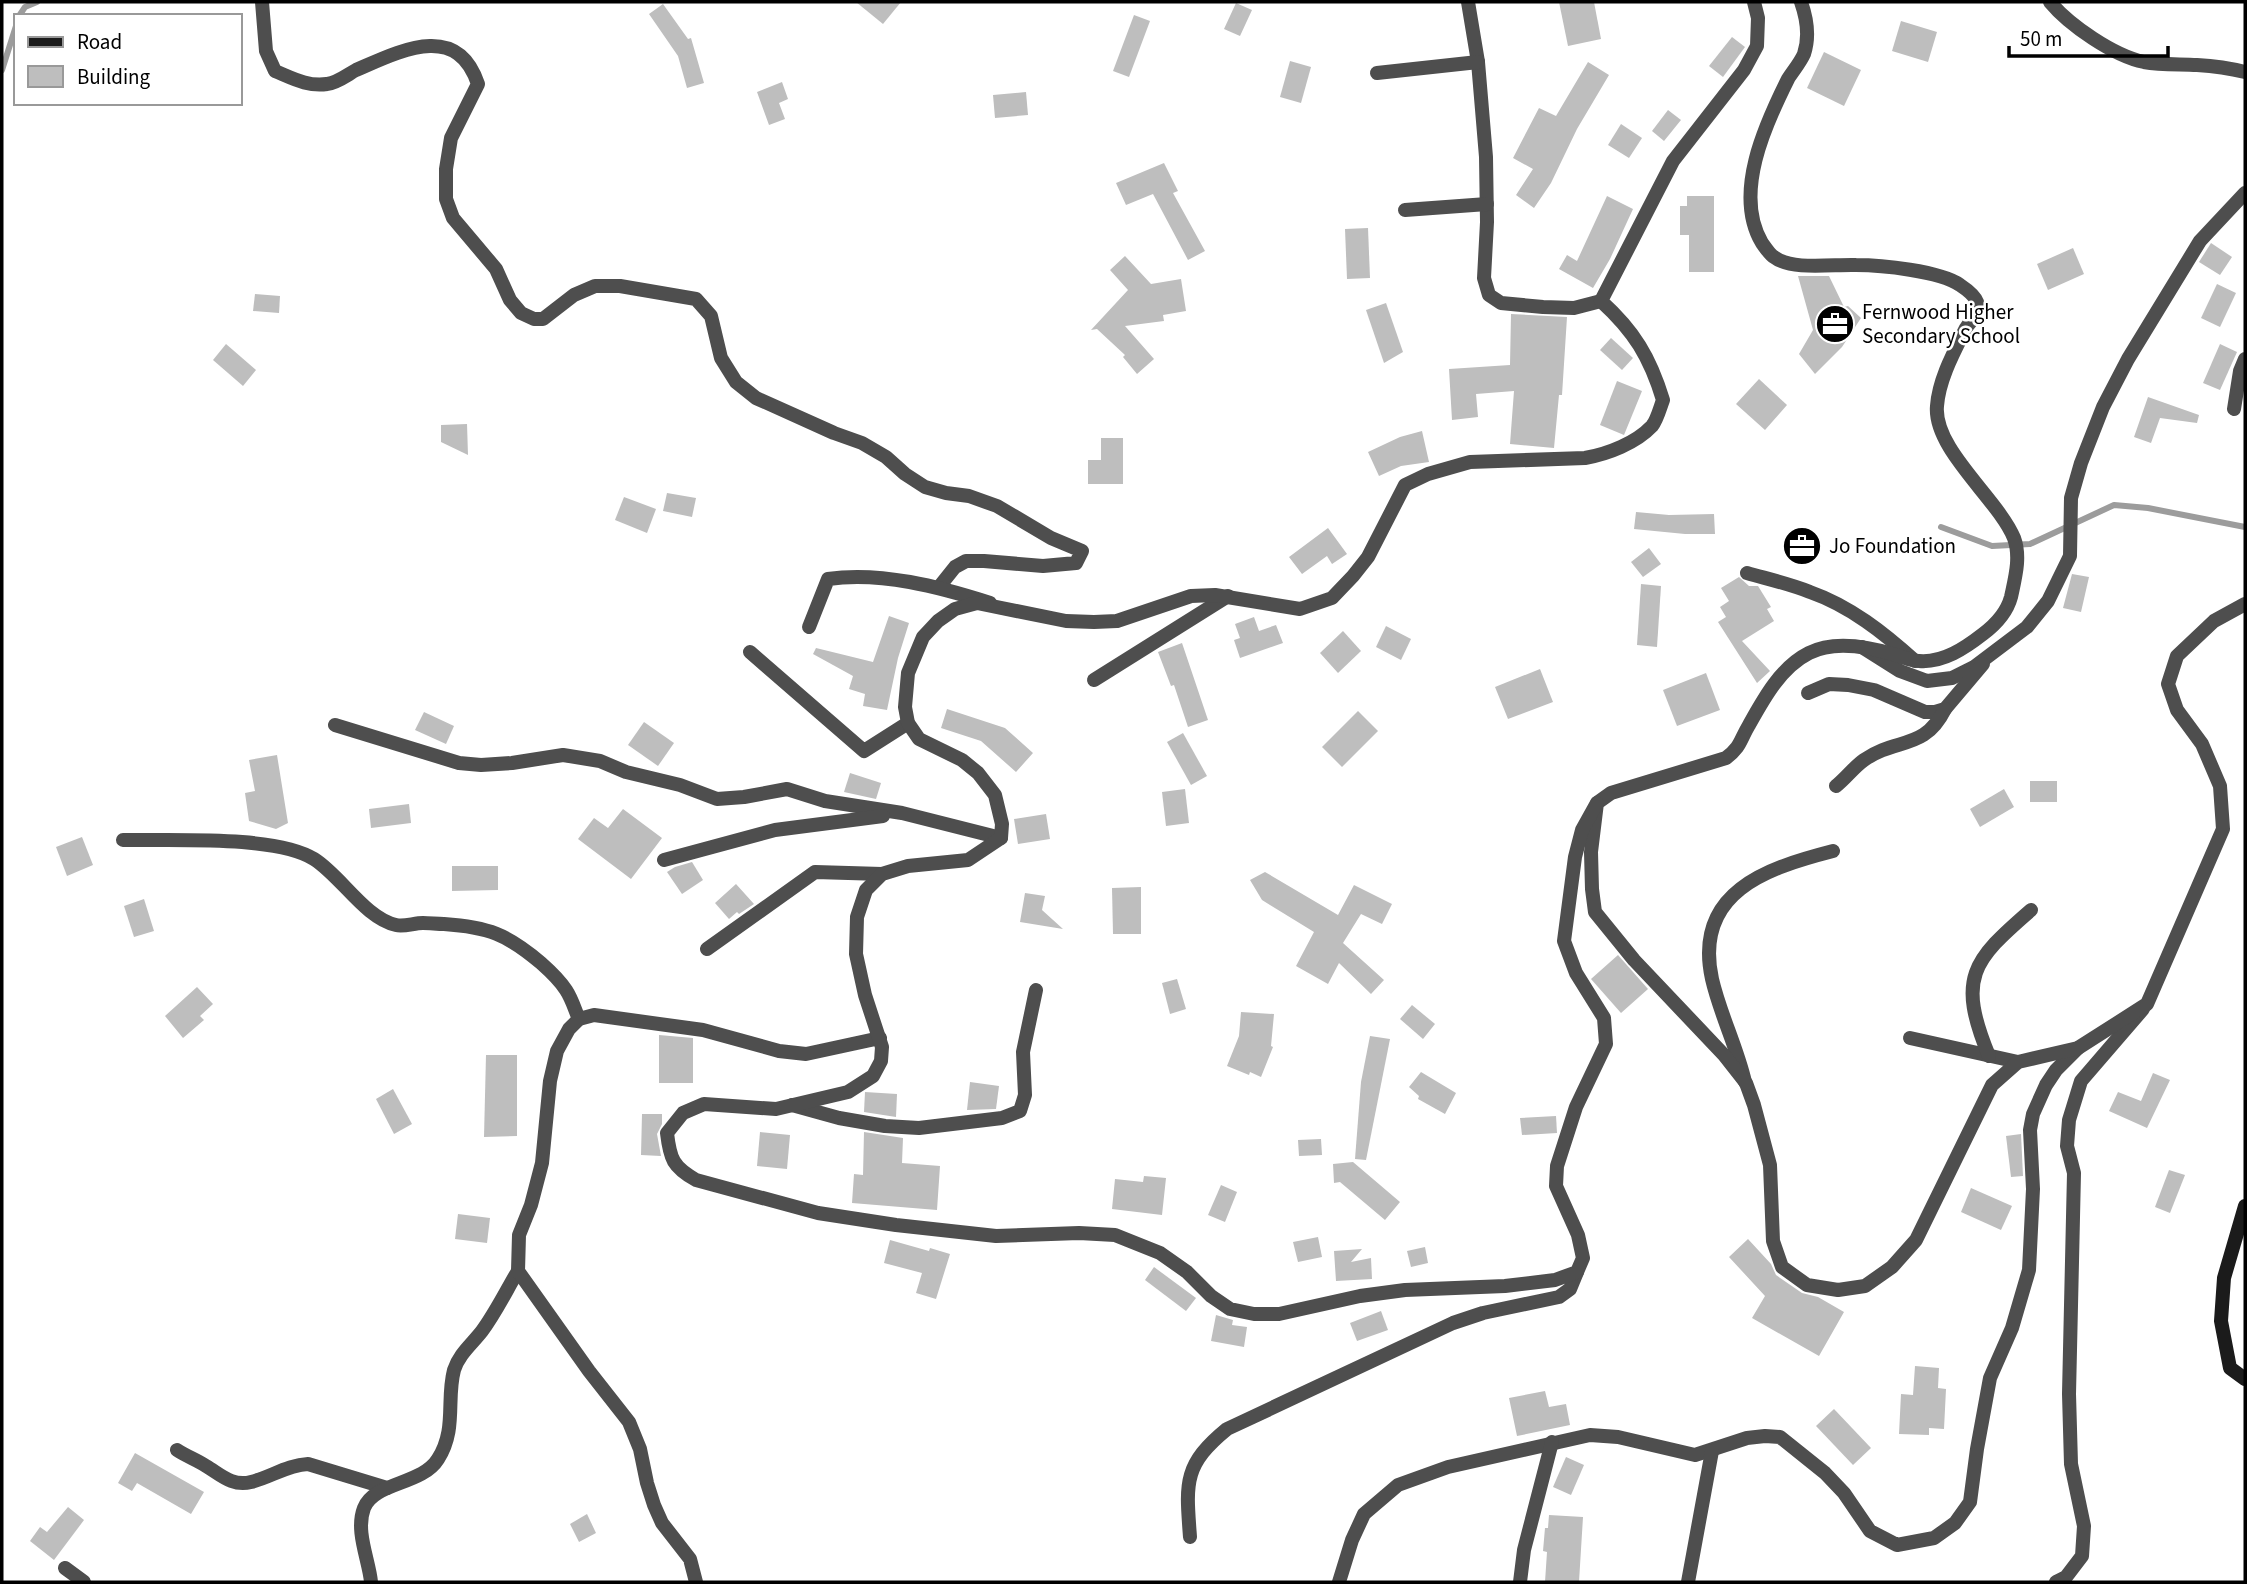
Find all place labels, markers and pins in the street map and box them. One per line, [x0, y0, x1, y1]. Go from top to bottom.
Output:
place label: Fernwood Higher Secondary School [1862, 297, 2020, 351]
office icon: Fernwood Higher Secondary School [1814, 303, 1856, 345]
office icon: Jo Foundation [1781, 525, 1823, 567]
place label: Jo Foundation [1829, 531, 1956, 561]

